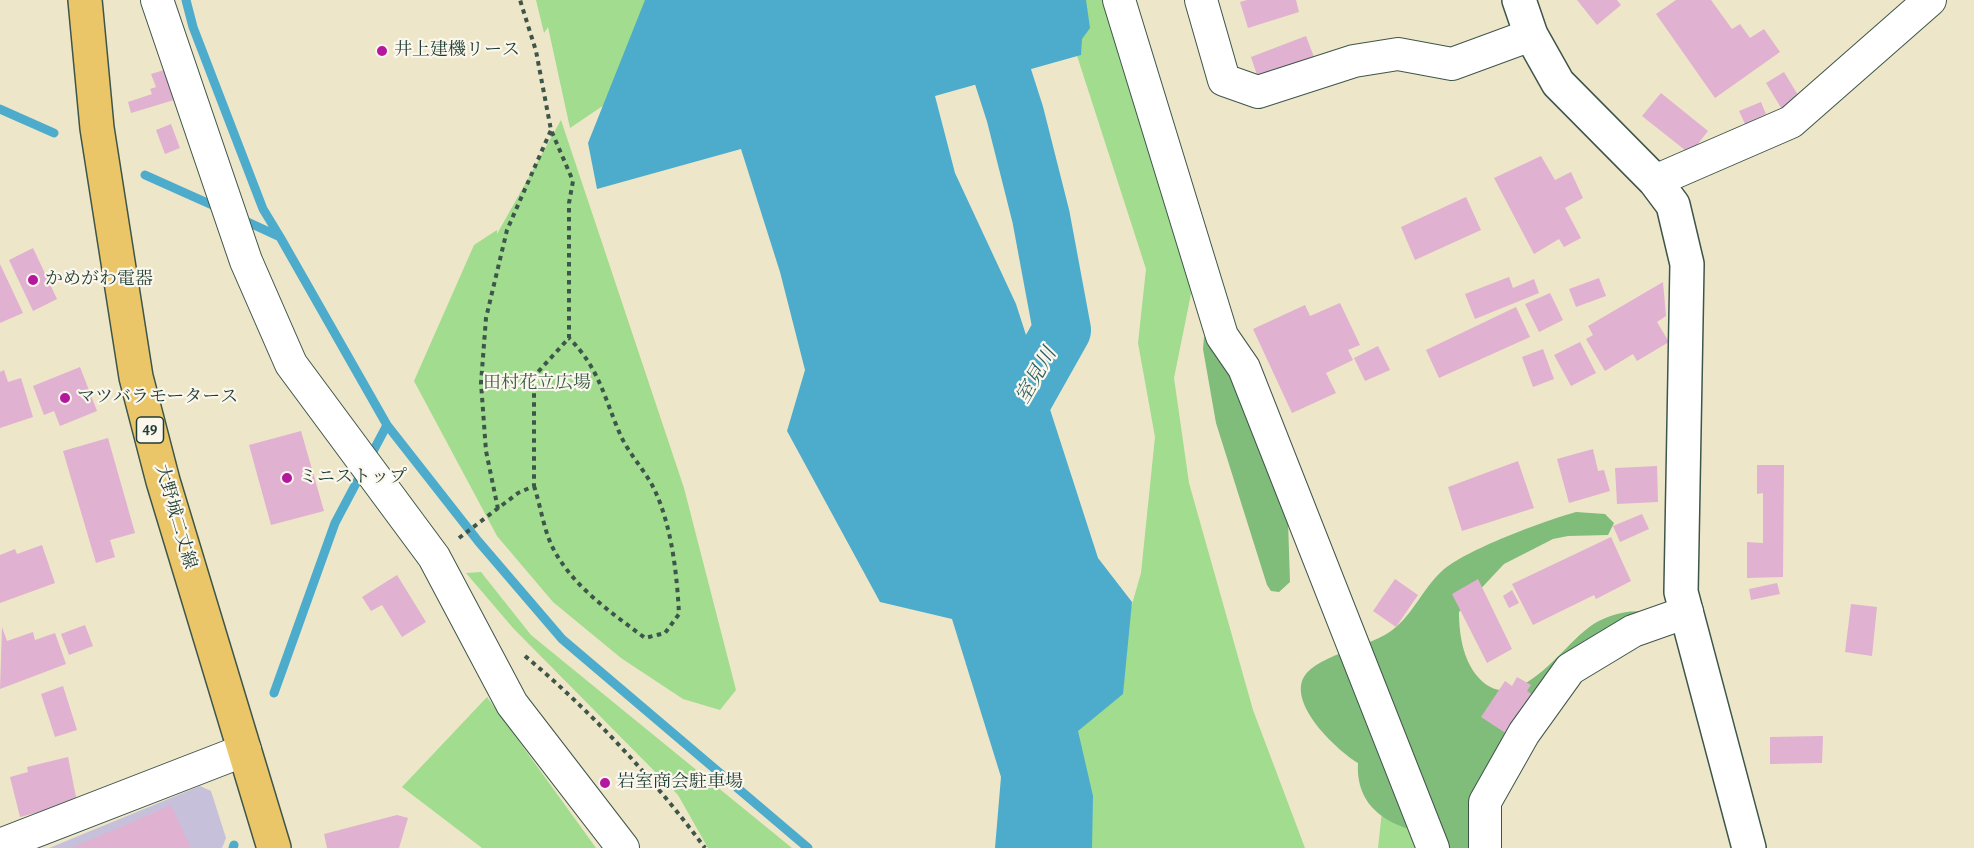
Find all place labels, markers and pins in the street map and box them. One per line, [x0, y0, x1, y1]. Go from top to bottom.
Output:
place label: 井上建機リース [394, 40, 520, 62]
marker: 井上建機リース [375, 44, 389, 58]
place label: かめがわ電器 [45, 269, 153, 291]
marker: かめがわ電器 [26, 273, 40, 287]
place label: マツバラモータース [77, 387, 238, 409]
marker: マツバラモータース [58, 391, 72, 405]
place label: ミニストップ [299, 467, 407, 489]
marker: ミニストップ [280, 471, 294, 485]
place label: 岩室商会駐車場 [617, 772, 743, 794]
marker: 岩室商会駐車場 [598, 776, 612, 790]

